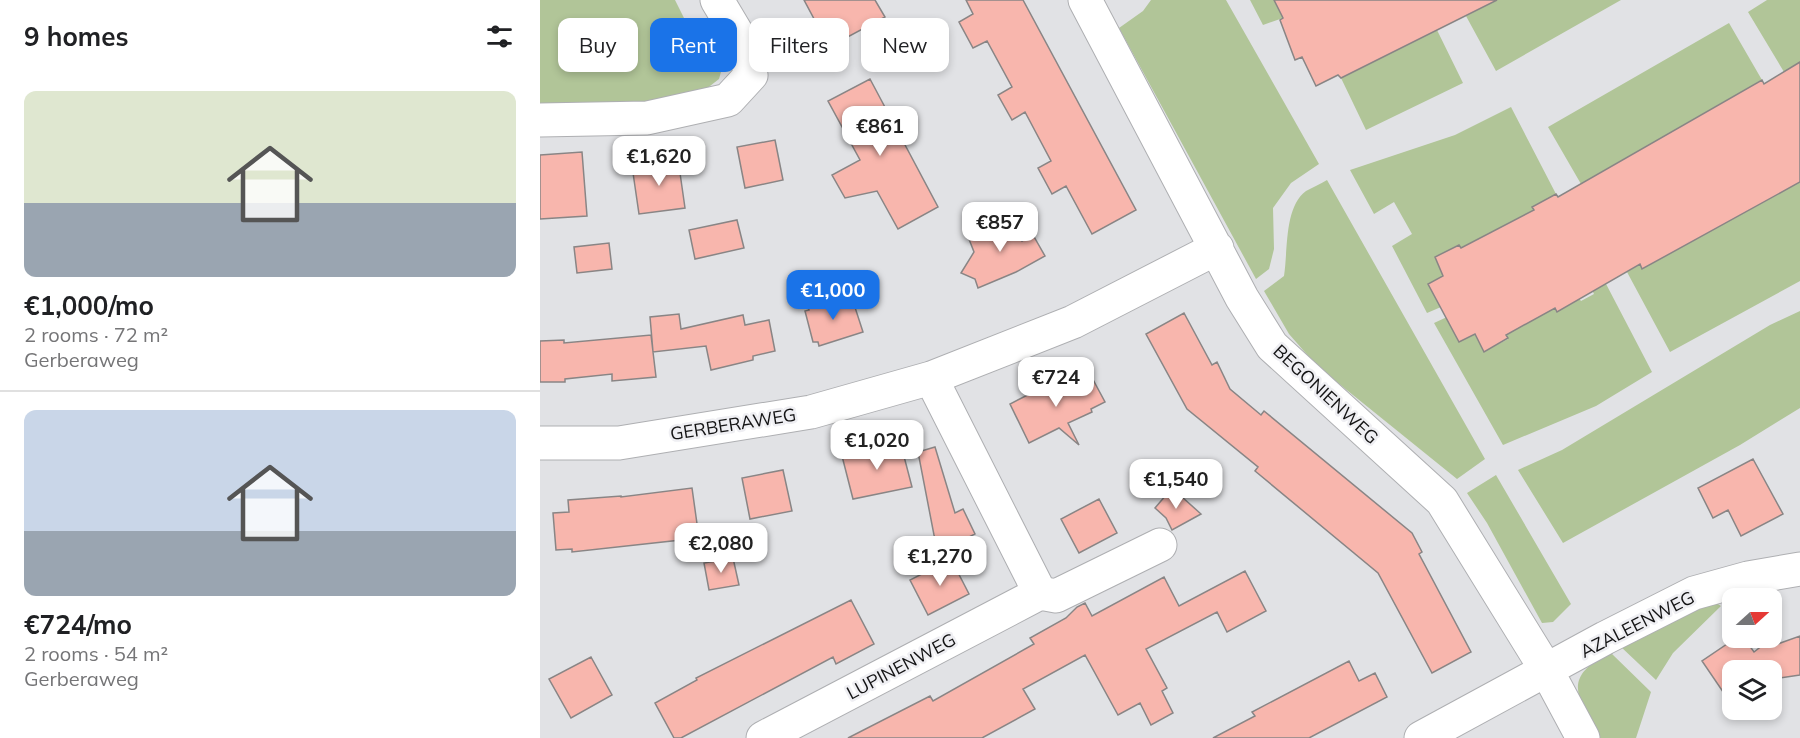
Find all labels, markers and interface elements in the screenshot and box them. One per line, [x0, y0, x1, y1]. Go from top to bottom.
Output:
chip: Buy [558, 18, 638, 72]
chip: Rent [650, 18, 737, 72]
chip: Filters [749, 18, 849, 72]
chip: New [861, 18, 949, 72]
text: 9 homes [24, 20, 128, 53]
icon: filters [483, 20, 516, 53]
pin: €861 [844, 106, 916, 157]
text: €861 [856, 113, 904, 138]
icon: home [216, 130, 324, 238]
pin: €1,620 [610, 136, 708, 187]
text: €1,620 [627, 143, 691, 168]
pin: €857 [964, 202, 1036, 253]
text: €857 [976, 209, 1024, 234]
pin: €1,000 [784, 270, 882, 321]
text: €1,000 [801, 277, 865, 302]
text: €1,000/mo [24, 289, 154, 322]
text: 2 rooms · 72 m² [24, 322, 168, 347]
street label: BEGONIENWEG [1269, 339, 1383, 449]
text: Gerberaweg [24, 347, 139, 372]
pin: €724 [1020, 357, 1092, 408]
text: €724 [1032, 364, 1080, 389]
street label: GERBERAWEG [668, 403, 798, 445]
pin: €1,020 [828, 420, 926, 471]
text: €1,020 [845, 427, 909, 452]
icon: home [216, 449, 324, 557]
pin: €1,540 [1127, 459, 1225, 510]
text: €1,540 [1144, 466, 1208, 491]
pin: €2,080 [672, 523, 770, 574]
text: €2,080 [689, 530, 753, 555]
pin: €1,270 [891, 536, 989, 587]
text: €1,270 [908, 543, 972, 568]
street label: AZALEENWEG [1576, 585, 1698, 663]
north arrow [1722, 588, 1782, 648]
map controls [1722, 588, 1782, 720]
text: €724/mo [24, 608, 132, 641]
street label: LUPINENWEG [843, 628, 959, 704]
text: 2 rooms · 54 m² [24, 641, 168, 666]
button: layers [1722, 660, 1782, 720]
text: Gerberaweg [24, 666, 139, 691]

